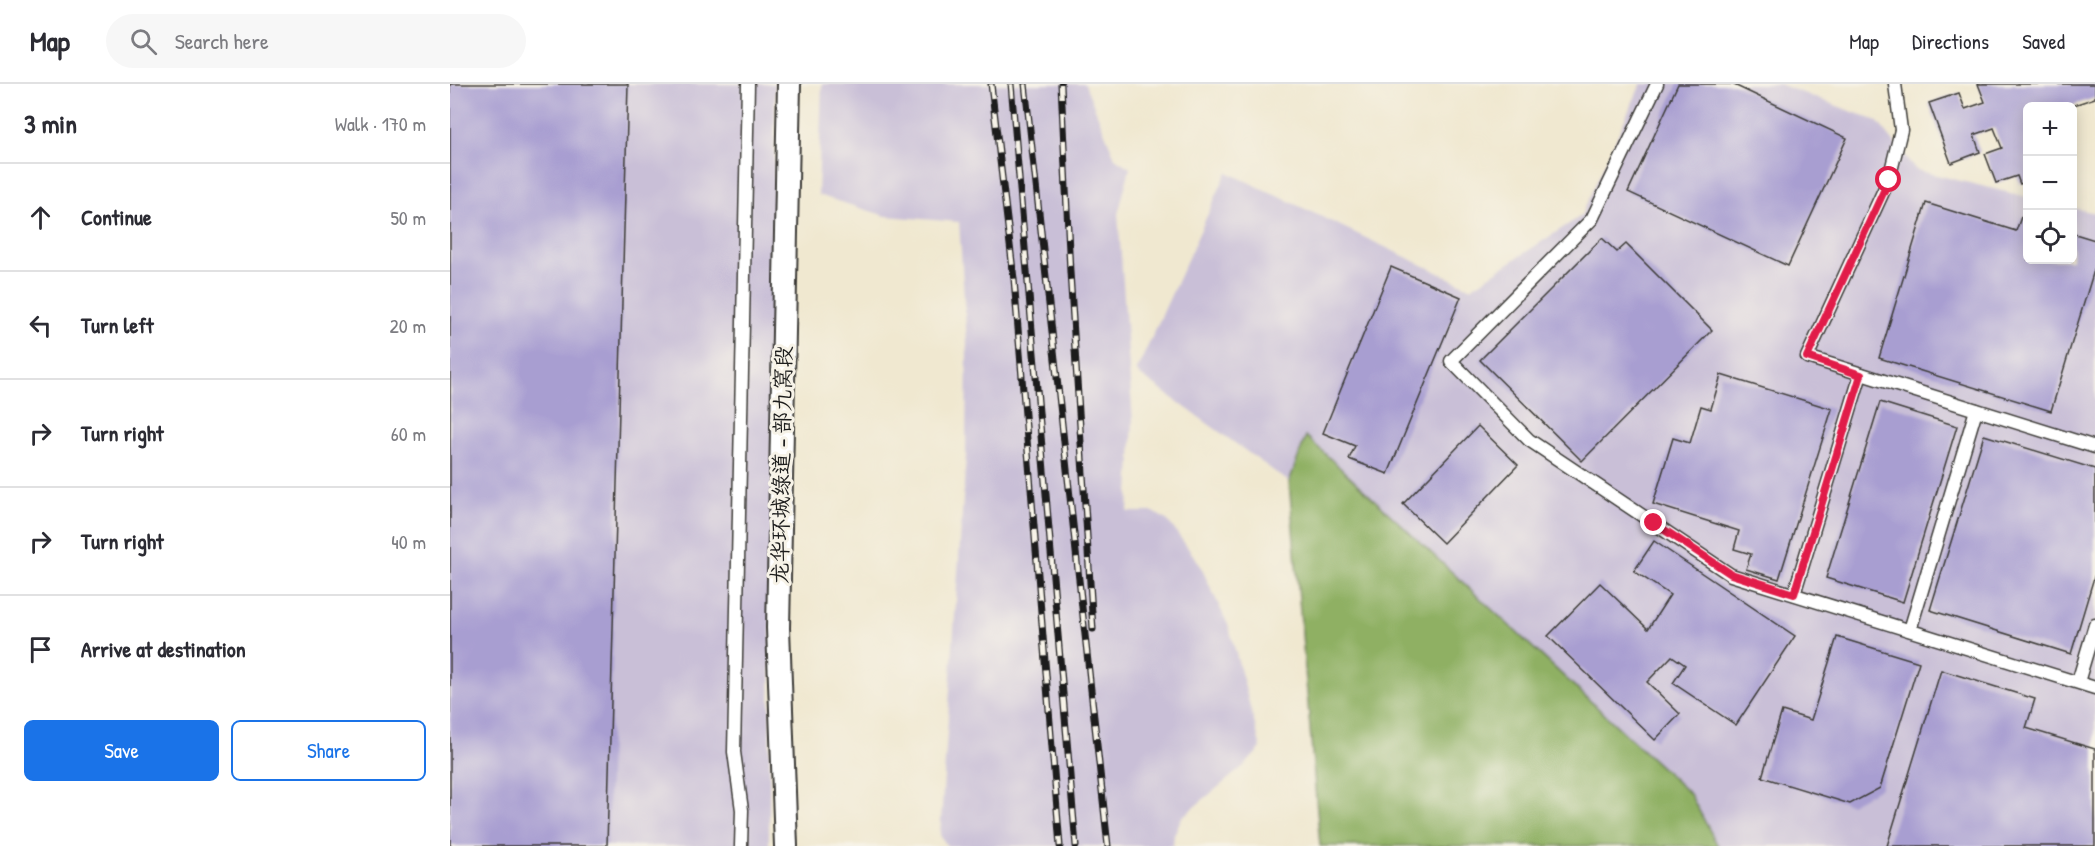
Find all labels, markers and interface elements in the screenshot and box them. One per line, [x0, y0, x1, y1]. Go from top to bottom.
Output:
search box [106, 14, 526, 68]
text: Map [30, 22, 70, 60]
icon: search [127, 25, 160, 58]
text: Search here [175, 26, 269, 56]
text: Map [1849, 27, 1879, 56]
text: Directions [1912, 27, 1989, 56]
text: Saved [2022, 27, 2065, 56]
map controls [2023, 102, 2077, 264]
button: + [2023, 102, 2077, 156]
text: 3 min [24, 106, 77, 141]
text: Walk · 170 m [335, 110, 426, 137]
button: − [2023, 156, 2077, 210]
route start [1875, 166, 1901, 192]
icon: ahead [24, 201, 57, 234]
text: Continue [81, 202, 152, 232]
text: 50 m [390, 204, 426, 231]
button: locate [2023, 210, 2077, 264]
icon: left [24, 309, 57, 342]
text: Turn left [81, 310, 154, 340]
text: 20 m [389, 312, 426, 339]
street label: 龙华环城绿道 - 部九窝段 [764, 345, 798, 585]
icon: right [24, 417, 57, 450]
text: Turn right [81, 418, 164, 448]
text: 60 m [391, 420, 426, 447]
route end [1640, 509, 1666, 535]
icon: right [24, 525, 57, 558]
text: Turn right [81, 526, 164, 556]
text: 40 m [391, 528, 426, 555]
icon: arrive [24, 633, 57, 666]
text: Arrive at destination [81, 634, 246, 664]
button: Save [24, 720, 219, 781]
button: Share [231, 720, 426, 781]

